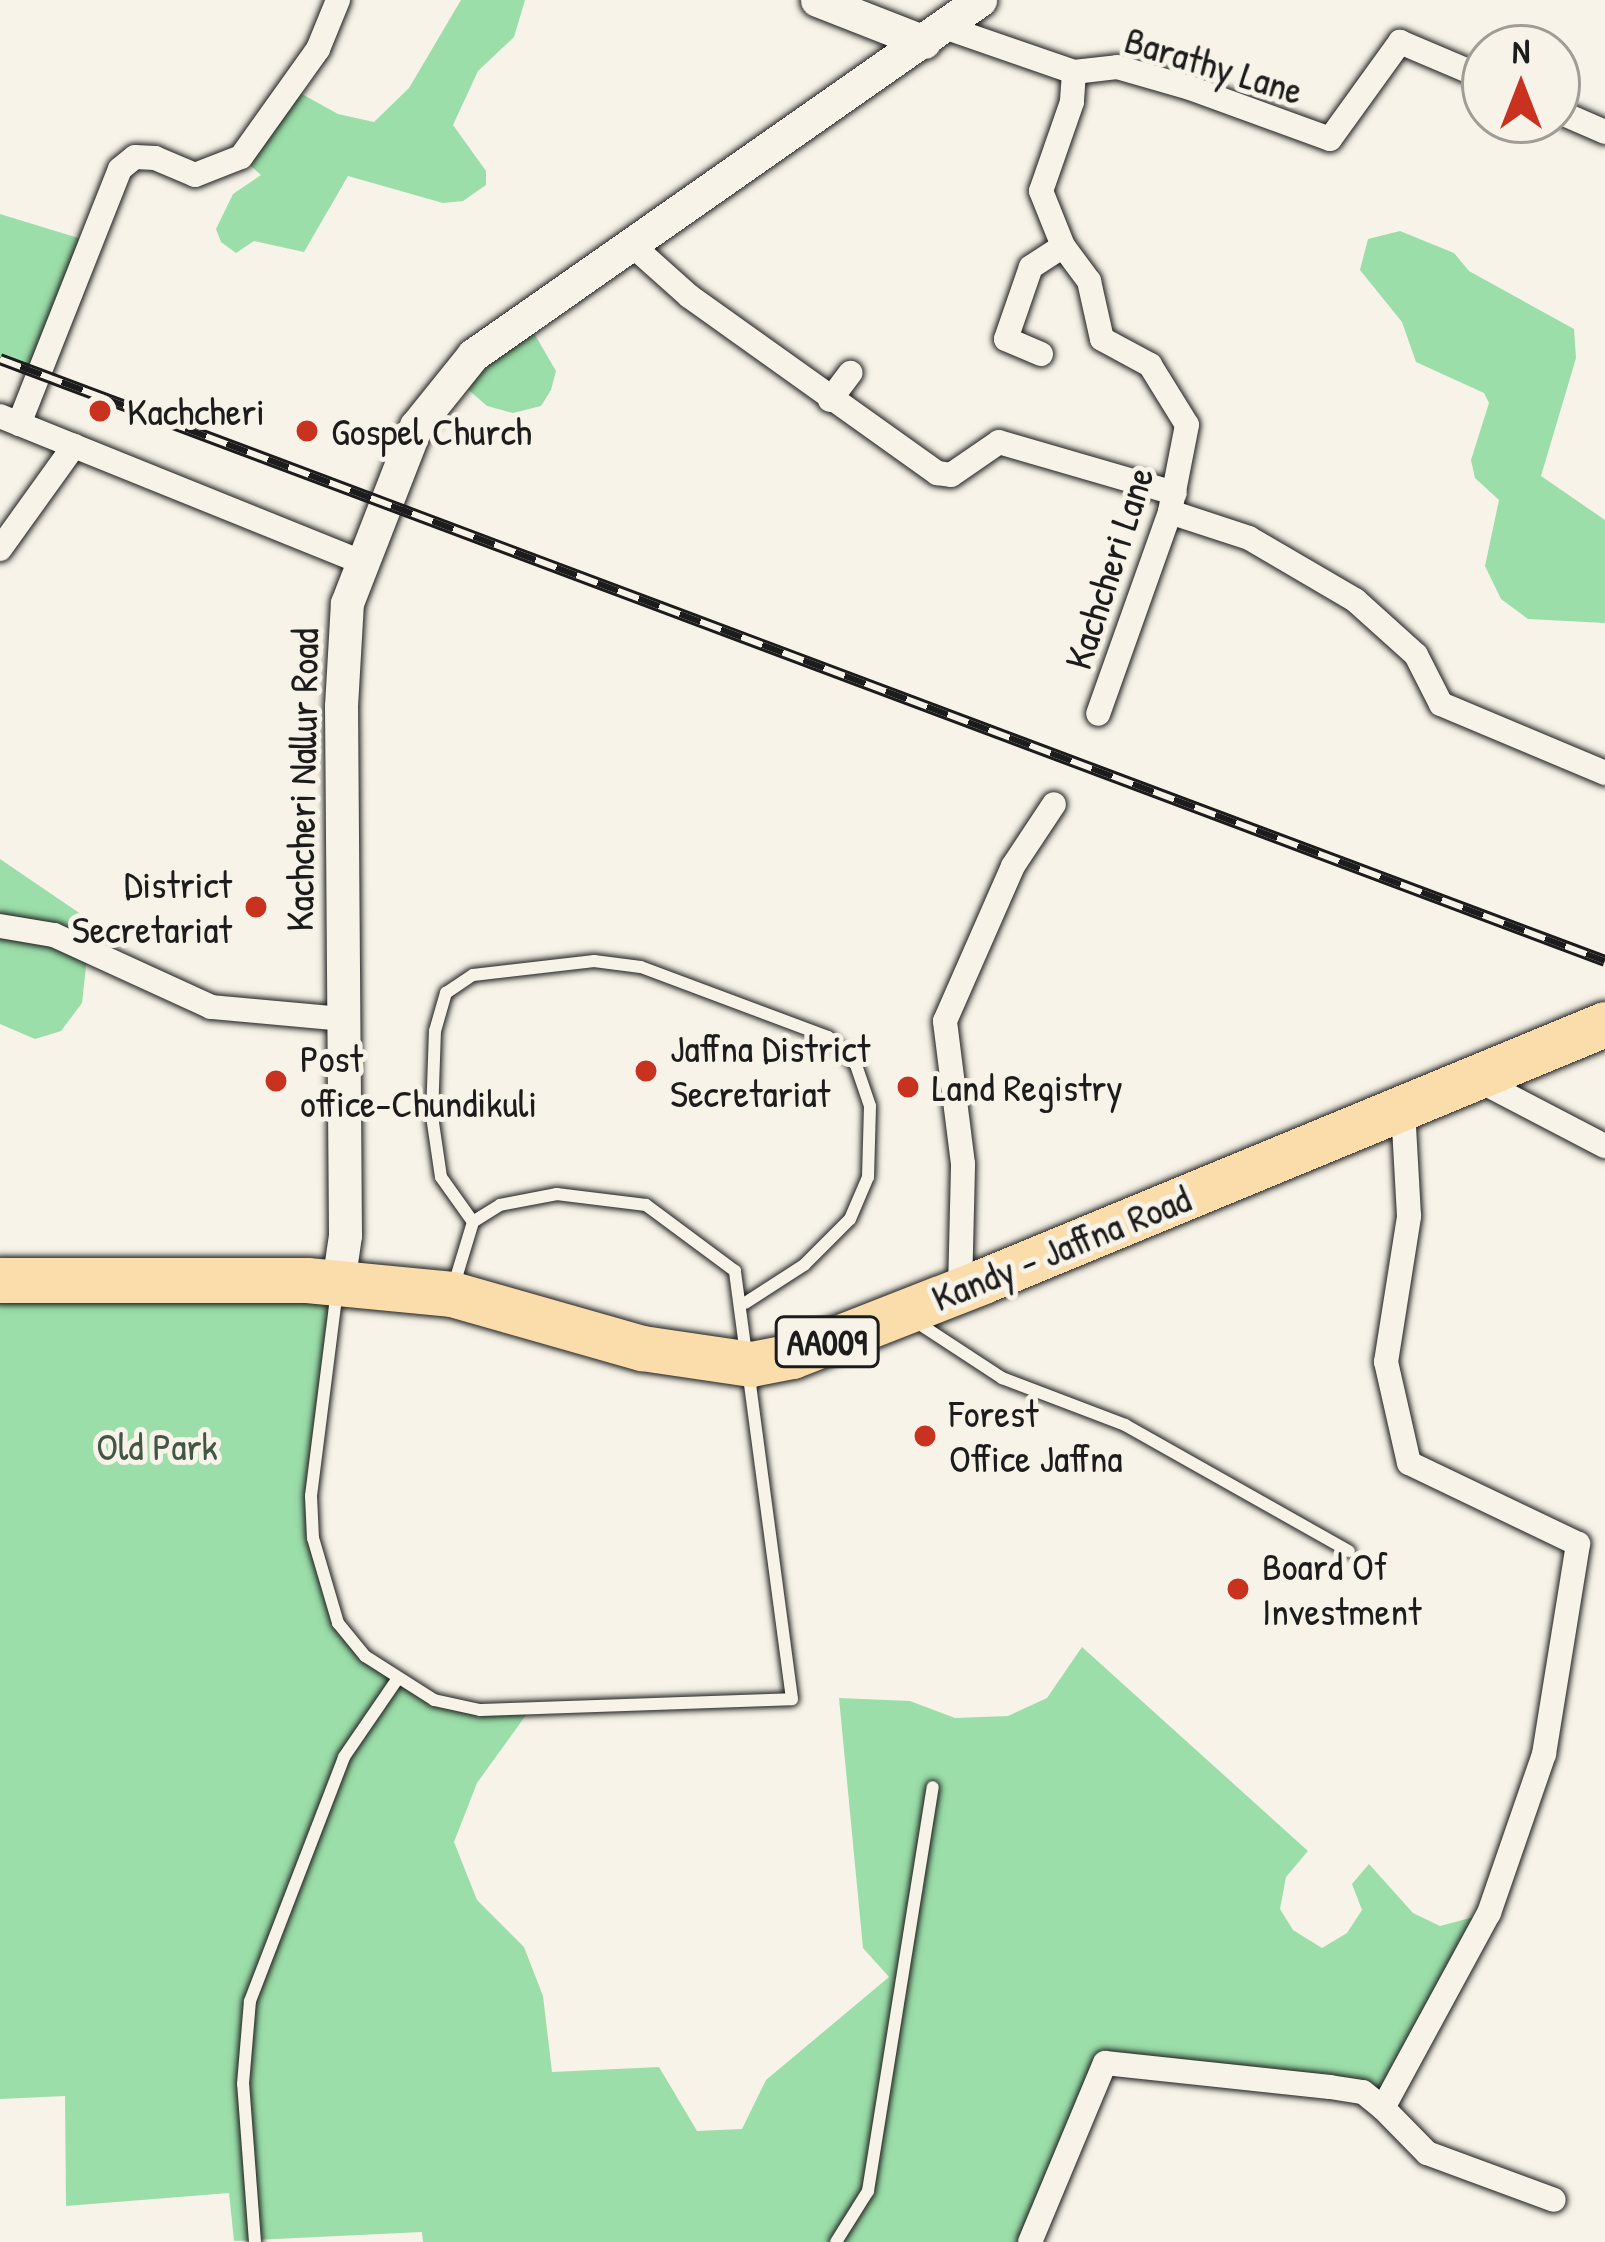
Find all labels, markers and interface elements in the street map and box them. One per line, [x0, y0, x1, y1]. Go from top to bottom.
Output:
street label: Barathy Lane [1119, 16, 1309, 114]
north arrow [1461, 24, 1581, 144]
text: N [1512, 29, 1530, 73]
place label: Kachcheri [127, 388, 265, 434]
marker: Kachcheri [84, 395, 116, 427]
place label: Gospel Church [331, 408, 532, 454]
marker: Gospel Church [294, 418, 320, 444]
street label: Kachcheri Lane [1054, 461, 1164, 675]
street label: Kachcheri Nallur Road [276, 628, 328, 932]
place label: District Secretariat [72, 862, 232, 953]
marker: District Secretariat [243, 894, 269, 920]
place label: Jaffna District Secretariat [670, 1026, 870, 1117]
place label: Post office-Chundikuli [300, 1036, 537, 1127]
marker: Jaffna District Secretariat [633, 1058, 659, 1084]
place label: Land Registry [932, 1064, 1123, 1110]
marker: Post office-Chundikuli [263, 1068, 289, 1094]
marker: Land Registry [895, 1074, 921, 1100]
street label: Kandy - Jaffna Road [925, 1175, 1197, 1321]
road number: AA009 [773, 1312, 881, 1372]
place label: Forest Office Jaffna [949, 1391, 1123, 1482]
park label: Old Park [96, 1423, 218, 1469]
marker: Forest Office Jaffna [912, 1423, 938, 1449]
place label: Board Of Investment [1262, 1544, 1421, 1635]
marker: Board Of Investment [1225, 1576, 1251, 1602]

